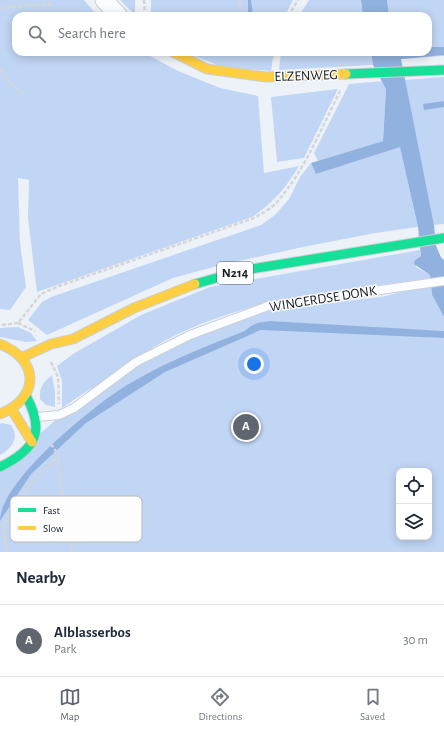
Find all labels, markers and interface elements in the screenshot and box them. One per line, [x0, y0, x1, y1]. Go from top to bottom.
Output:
search box [12, 12, 432, 56]
icon: search [26, 23, 48, 45]
text: Search here [58, 26, 126, 41]
street label: ELZENWEG [274, 68, 338, 84]
road number: N214 [217, 262, 253, 284]
street label: WINGERDSE DONK [268, 284, 378, 314]
your location [244, 354, 264, 374]
pin: A [233, 412, 259, 442]
map controls [396, 468, 432, 540]
button: locate [396, 468, 432, 504]
legend [10, 496, 142, 542]
button: layers [396, 504, 432, 540]
text: Fast [43, 505, 61, 516]
text: Slow [43, 523, 64, 534]
text: Nearby [16, 569, 66, 586]
text: Alblasserbos [54, 625, 131, 640]
text: A [25, 634, 33, 647]
text: 30 m [403, 634, 428, 647]
text: Park [54, 643, 76, 656]
tab: Map [59, 686, 81, 723]
tab: Directions [198, 686, 242, 723]
tab: Saved [360, 686, 385, 723]

